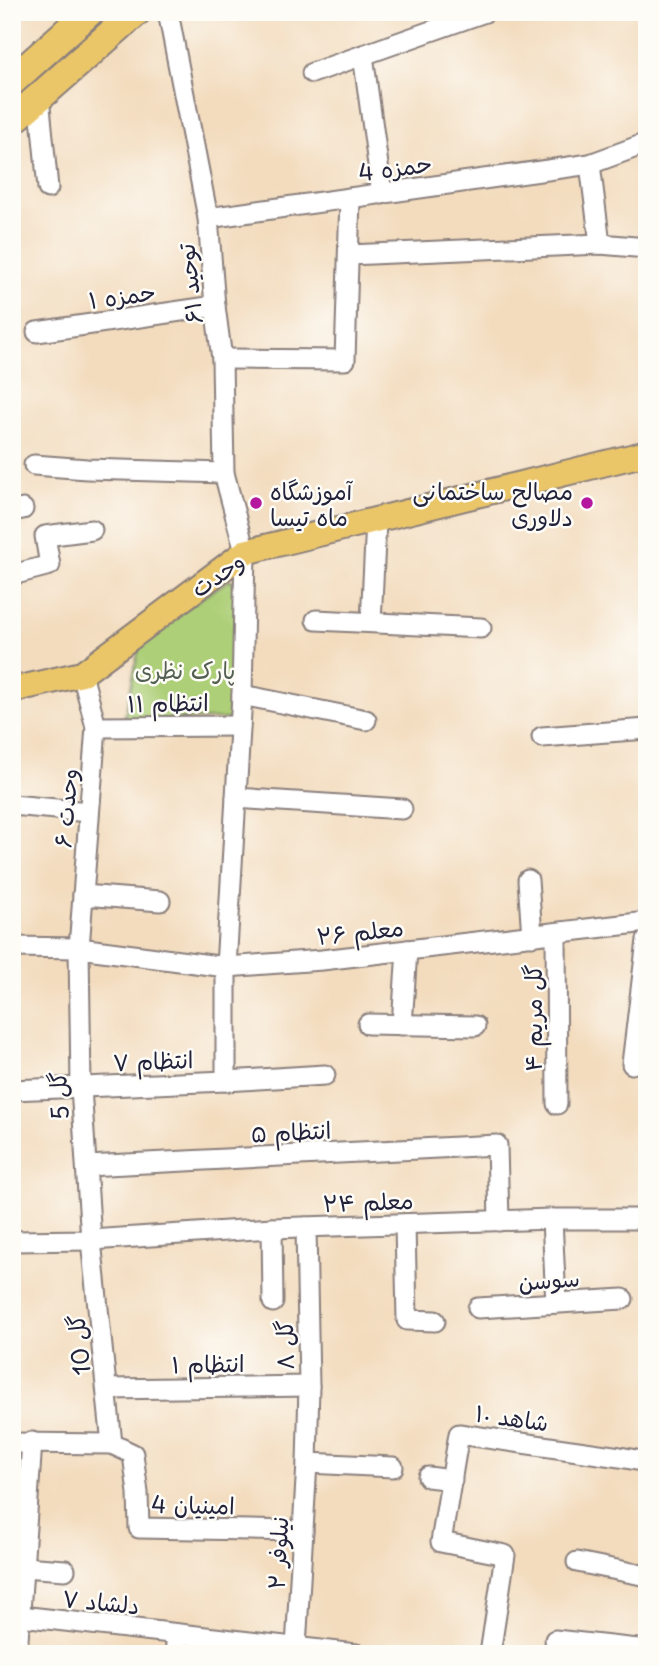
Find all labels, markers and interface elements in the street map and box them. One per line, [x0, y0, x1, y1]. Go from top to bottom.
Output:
street label: حمزه 4 [356, 145, 434, 189]
street label: توحید ۶۱ [167, 242, 211, 326]
street label: حمزه ۱ [86, 273, 158, 317]
place label: آموزشگاه ماه تیسا [270, 473, 354, 534]
place label: مصالح ساختمانی دلاوری [412, 473, 573, 534]
marker: آموزشگاه ماه تیسا [248, 495, 264, 511]
marker: مصالح ساختمانی دلاوری [579, 495, 595, 511]
street label: وحدت [183, 543, 251, 605]
park label: پارک نظری [135, 652, 235, 687]
street label: انتظام ۱۱ [127, 684, 209, 722]
street label: وحدت ۶ [44, 767, 86, 849]
street label: معلم ۲۶ [315, 909, 406, 955]
street label: گل مریم ۴ [515, 964, 552, 1072]
street label: انتظام ۷ [112, 1041, 194, 1081]
street label: گل 5 [39, 1071, 77, 1121]
street label: انتظام ۵ [250, 1111, 332, 1153]
street label: معلم ۲۴ [322, 1182, 414, 1222]
street label: سوسن [517, 1259, 581, 1299]
street label: گل 10 [57, 1313, 99, 1377]
street label: گل ۸ [266, 1320, 302, 1370]
street label: انتظام ۱ [171, 1345, 245, 1383]
street label: شاهد ۱۰ [473, 1395, 551, 1439]
street label: امینیان 4 [151, 1486, 235, 1522]
street label: نیلوفر ۲ [258, 1516, 296, 1590]
street label: دلشاد ۷ [61, 1580, 141, 1622]

